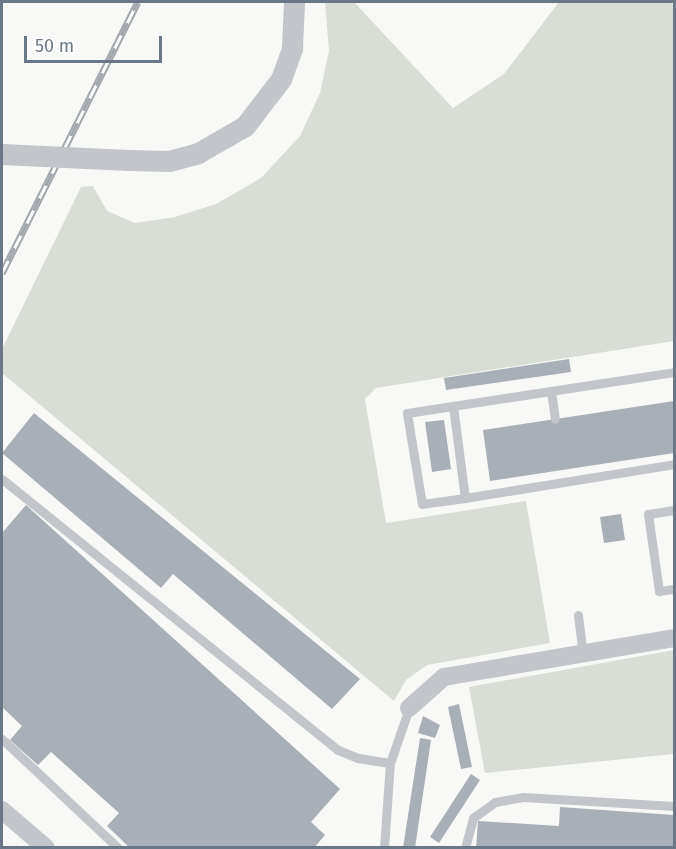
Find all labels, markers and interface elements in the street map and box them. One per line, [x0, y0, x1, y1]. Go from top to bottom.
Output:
scale bar [27, 24, 165, 62]
text: 50 m [35, 35, 74, 57]

